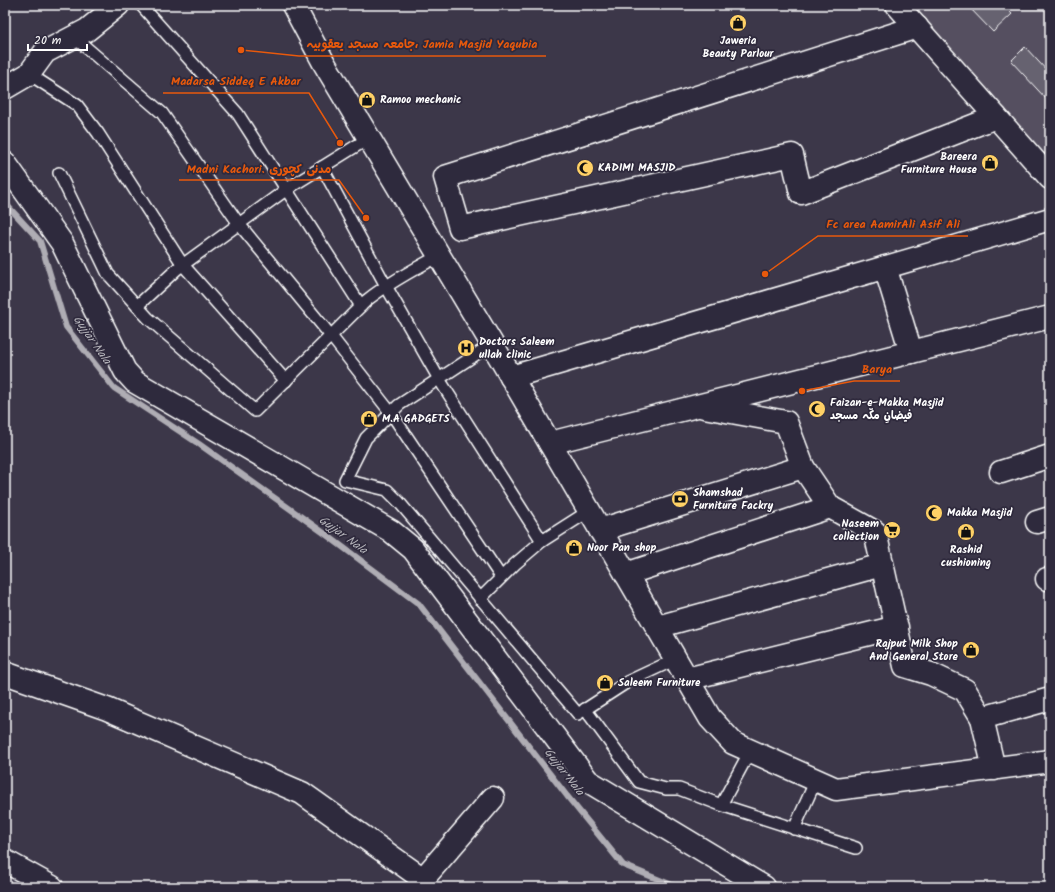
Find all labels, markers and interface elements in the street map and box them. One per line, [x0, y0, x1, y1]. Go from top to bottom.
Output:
shop icon: Jaweria Beauty Parlour [728, 13, 748, 33]
scale bar [28, 26, 87, 52]
text: 20 m [34, 31, 62, 50]
callout: جامعہ مسجد یعقوبیہ، Jamia Masjid Yaqubia [299, 32, 546, 56]
place label: Jaweria Beauty Parlour [702, 32, 775, 63]
text: جامعہ مسجد یعقوبیہ، Jamia Masjid Yaqubia [307, 35, 537, 54]
callout: Madarsa Siddeq E Akbar [163, 69, 309, 93]
text: Madarsa Siddeq E Akbar [171, 72, 302, 91]
shop icon: Ramoo mechanic [357, 90, 377, 110]
place label: Ramoo mechanic [380, 91, 461, 109]
place label: Bareera Furniture House [901, 148, 978, 179]
shop icon: Bareera Furniture House [980, 153, 1000, 173]
callout: Madni Kachori. مدنی کچوری [179, 156, 339, 180]
mosque icon: KADIMI MASJID [575, 158, 595, 178]
place label: KADIMI MASJID [598, 159, 676, 177]
text: Madni Kachori. مدنی کچوری [187, 160, 331, 179]
callout: Fc area AamirAli Asif Ali [818, 212, 968, 236]
text: Fc area AamirAli Asif Ali [826, 215, 961, 234]
water label: Gujjar Nala [68, 312, 117, 369]
place label: Doctors Saleem ullah clinic [479, 333, 554, 364]
hospital icon: Doctors Saleem ullah clinic [456, 338, 476, 358]
callout: Barya [854, 357, 900, 381]
text: Barya [862, 360, 892, 379]
place label: Faizan-e-Makka Masjid فیضانِ مکّہ مسجد [830, 394, 945, 425]
mosque icon: Faizan-e-Makka Masjid فیضانِ مکّہ مسجد [807, 399, 827, 419]
shop icon: M.A GADGETS [359, 409, 379, 429]
place label: M.A GADGETS [382, 410, 451, 428]
place label: Shamshad Furniture Fackry [693, 484, 773, 515]
bank icon: Shamshad Furniture Fackry [670, 489, 690, 509]
mosque icon: Makka Masjid [924, 503, 944, 523]
place label: Makka Masjid [947, 504, 1013, 522]
water label: Gujjar Nala [315, 511, 372, 560]
place label: Naseem collection [833, 515, 879, 546]
supermarket icon: Naseem collection [882, 520, 902, 540]
shop icon: Rashid cushioning [956, 522, 976, 542]
shop icon: Noor Pan shop [564, 538, 584, 558]
place label: Noor Pan shop [587, 539, 657, 557]
place label: Rashid cushioning [941, 541, 991, 572]
place label: Rajput Milk Shop And General Store [869, 635, 959, 666]
shop icon: Rajput Milk Shop And General Store [961, 640, 981, 660]
shop icon: Saleem Furniture [595, 673, 615, 693]
place label: Saleem Furniture [618, 674, 701, 692]
water label: Gujjar Nala [539, 744, 590, 801]

